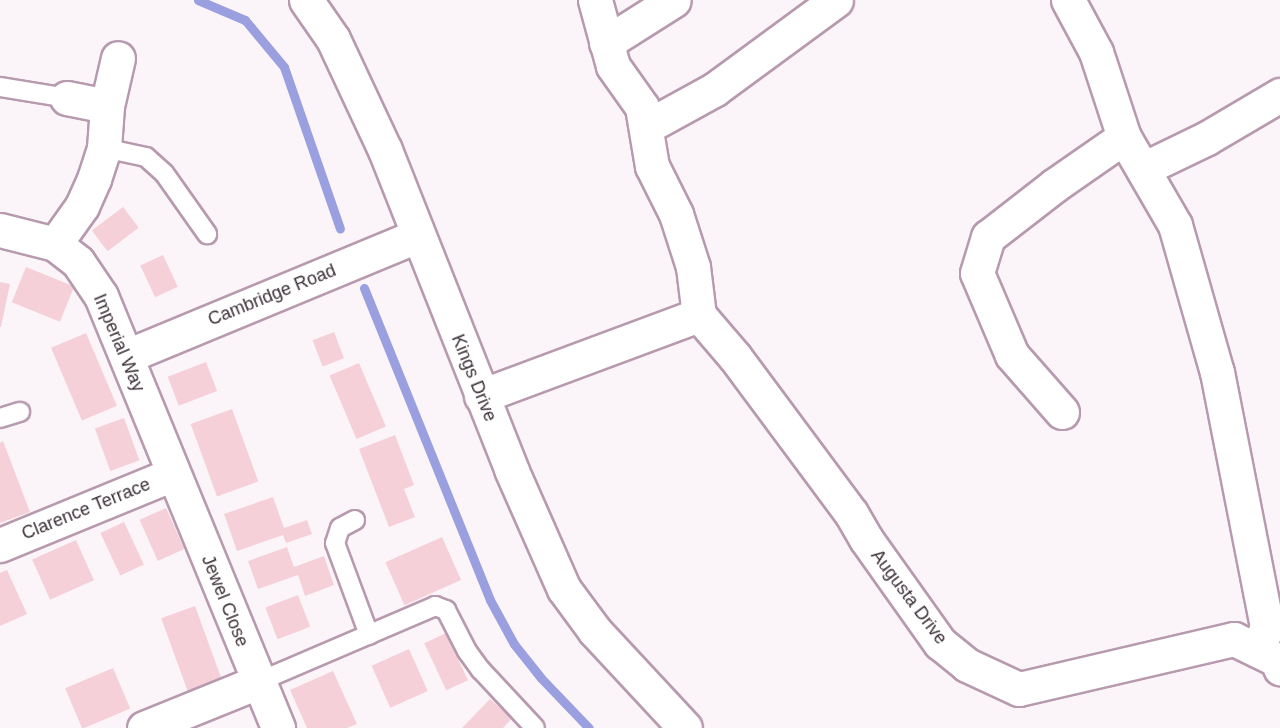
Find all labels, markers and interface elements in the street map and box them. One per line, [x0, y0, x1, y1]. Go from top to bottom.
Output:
street label: Cambridge Road [205, 259, 339, 331]
street label: Imperial Way [89, 291, 149, 395]
street label: Kings Drive [447, 331, 501, 425]
street label: Clarence Terrace [18, 473, 154, 545]
street label: Augusta Drive [866, 545, 952, 649]
street label: Jewel Close [197, 552, 253, 650]

